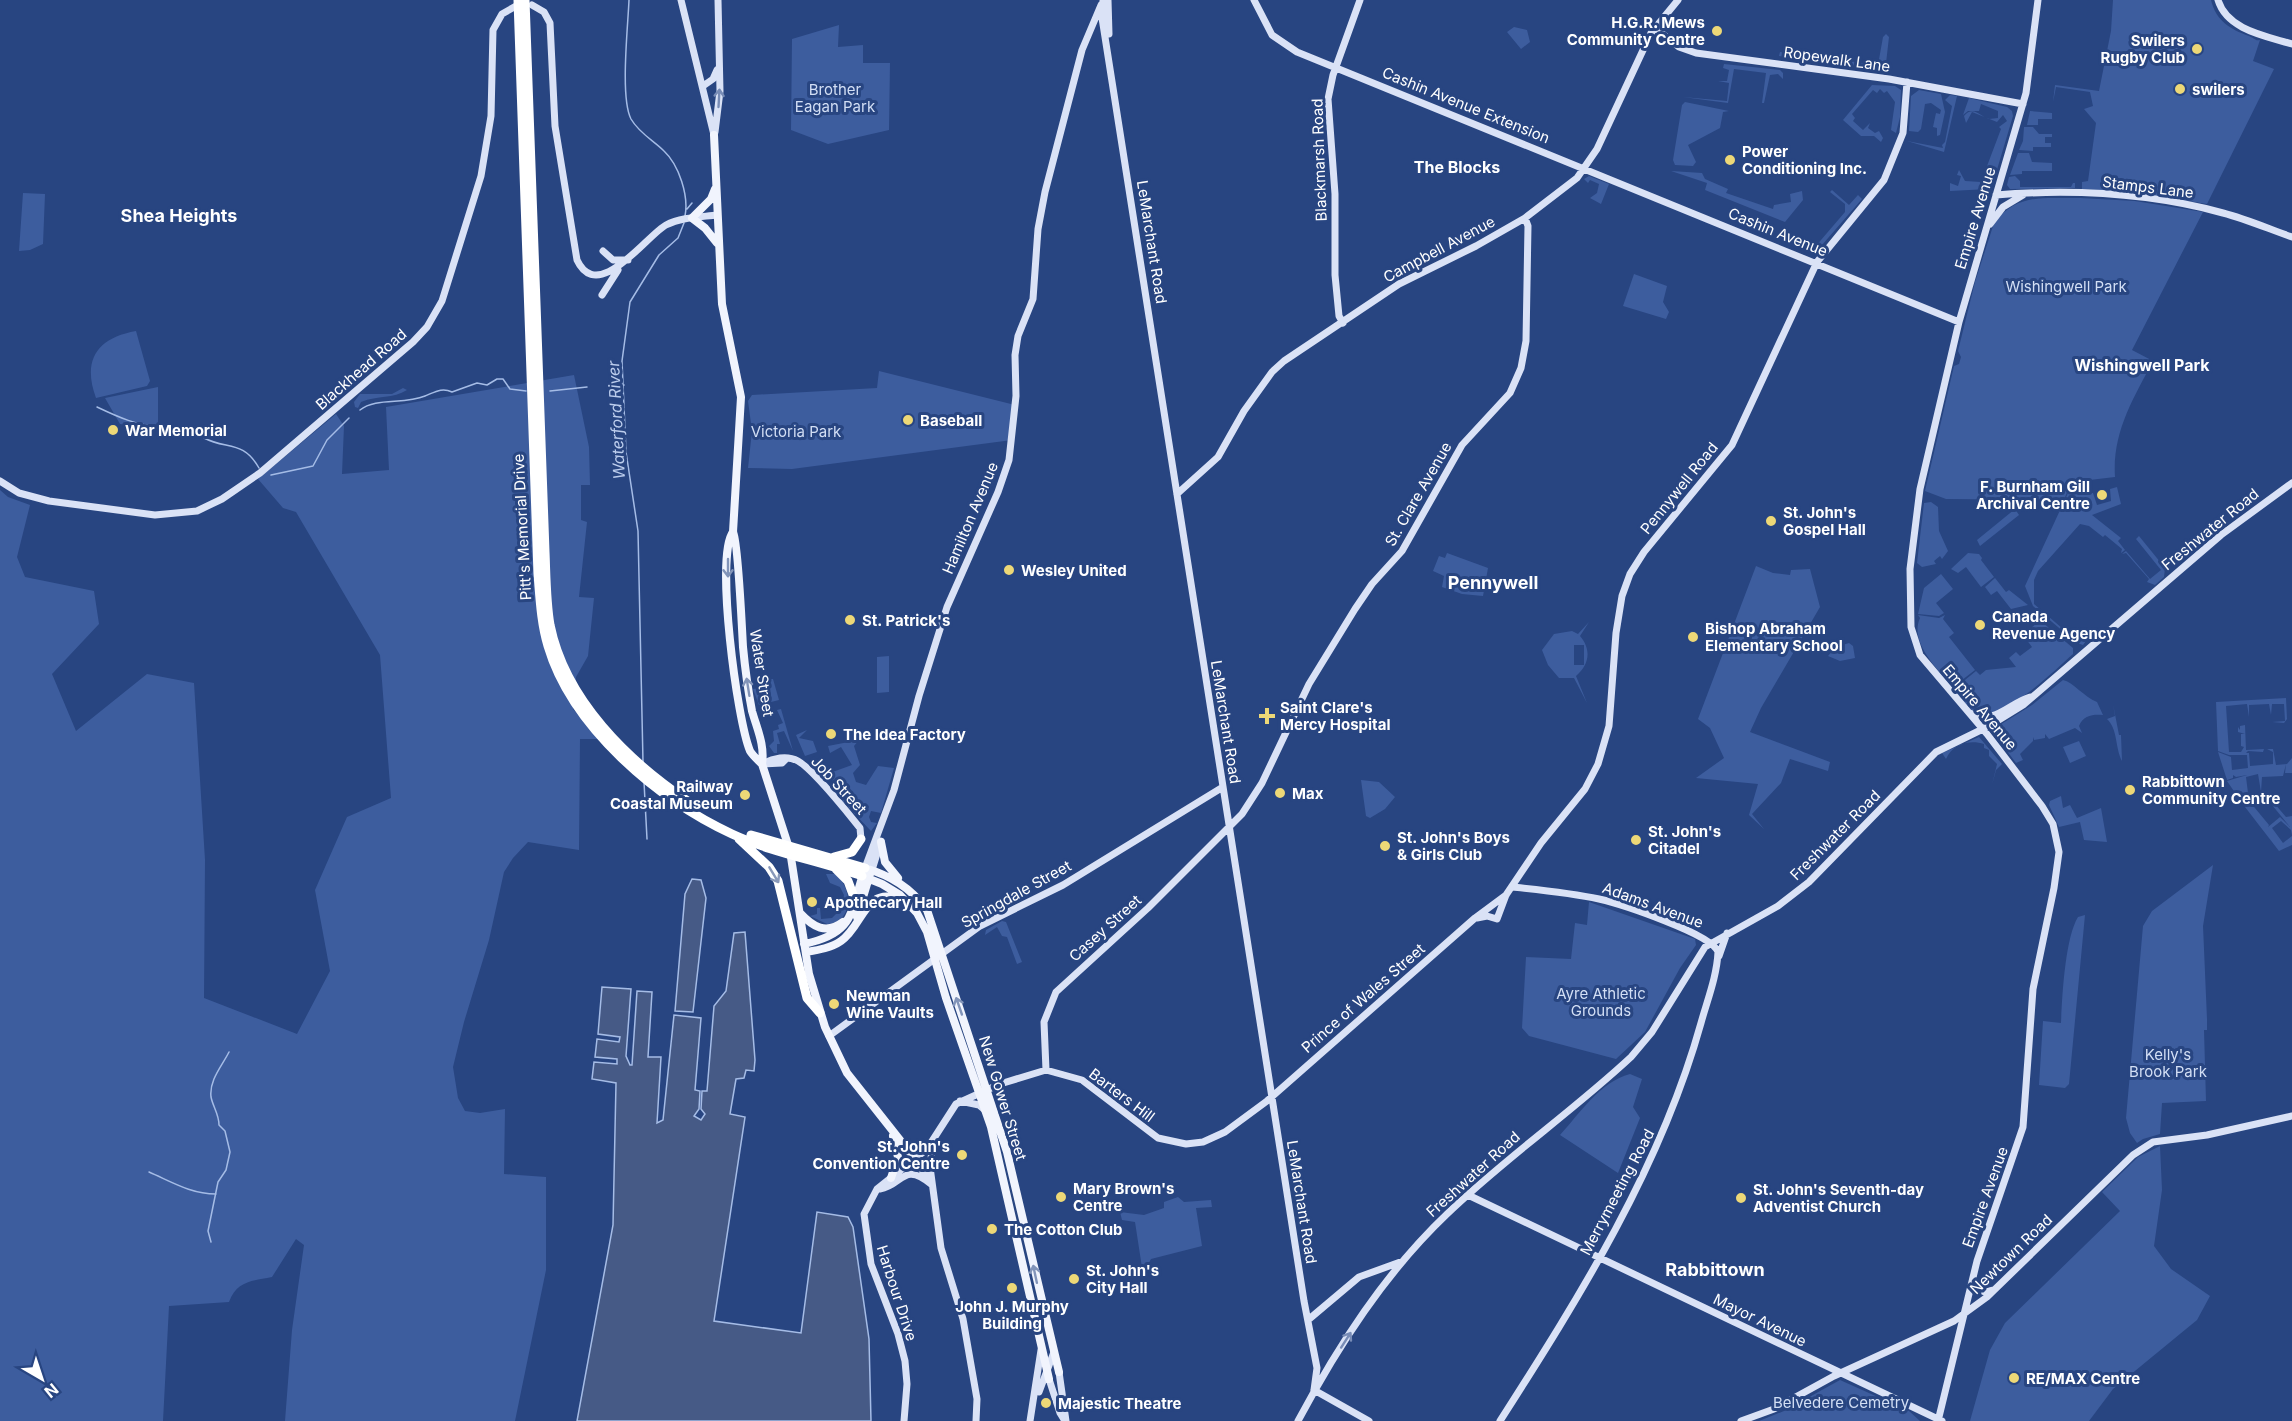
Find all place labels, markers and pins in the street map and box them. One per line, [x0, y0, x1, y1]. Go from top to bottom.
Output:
place label: H.G.R. Mews Community Centre [1567, 13, 1705, 49]
marker: H.G.R. Mews Community Centre [1710, 24, 1724, 38]
place label: Swilers Rugby Club [2101, 31, 2185, 67]
marker: Swilers Rugby Club [2190, 42, 2204, 56]
place label: swilers [2192, 80, 2245, 99]
marker: swilers [2173, 82, 2187, 96]
place label: Power Conditioning Inc. [1742, 142, 1867, 178]
marker: Power Conditioning Inc. [1723, 153, 1737, 167]
place label: Baseball [920, 411, 982, 430]
marker: Baseball [901, 413, 915, 427]
place label: War Memorial [125, 421, 227, 440]
marker: War Memorial [106, 423, 120, 437]
place label: F. Burnham Gill Archival Centre [1976, 477, 2090, 513]
marker: F. Burnham Gill Archival Centre [2095, 488, 2109, 502]
place label: St. John's Gospel Hall [1783, 503, 1866, 539]
marker: St. John's Gospel Hall [1764, 514, 1778, 528]
place label: Wesley United [1021, 561, 1127, 580]
marker: Wesley United [1002, 563, 1016, 577]
place label: Canada Revenue Agency [1992, 607, 2115, 643]
place label: St. Patrick's [862, 611, 950, 630]
marker: St. Patrick's [843, 613, 857, 627]
marker: Canada Revenue Agency [1973, 618, 1987, 632]
place label: Bishop Abraham Elementary School [1705, 619, 1843, 655]
marker: Bishop Abraham Elementary School [1686, 630, 1700, 644]
place label: Saint Clare's Mercy Hospital [1280, 698, 1390, 734]
marker: Saint Clare's Mercy Hospital [1258, 707, 1276, 725]
place label: The Idea Factory [843, 725, 966, 744]
marker: The Idea Factory [824, 727, 838, 741]
place label: Rabbittown Community Centre [2142, 772, 2280, 808]
place label: Railway Coastal Museum [610, 777, 733, 813]
marker: Rabbittown Community Centre [2123, 783, 2137, 797]
place label: Max [1292, 784, 1324, 803]
marker: Max [1273, 786, 1287, 800]
marker: Railway Coastal Museum [738, 788, 752, 802]
place label: St. John's Citadel [1648, 822, 1721, 858]
place label: St. John's Boys & Girls Club [1397, 828, 1510, 864]
marker: St. John's Citadel [1629, 833, 1643, 847]
marker: St. John's Boys & Girls Club [1378, 839, 1392, 853]
place label: Apothecary Hall [824, 893, 942, 912]
marker: Apothecary Hall [805, 895, 819, 909]
place label: Newman Wine Vaults [846, 986, 934, 1022]
marker: Newman Wine Vaults [827, 997, 841, 1011]
place label: St. John's Convention Centre [812, 1137, 950, 1173]
marker: St. John's Convention Centre [955, 1148, 969, 1162]
place label: Mary Brown's Centre [1073, 1179, 1174, 1215]
place label: St. John's Seventh-day Adventist Church [1753, 1180, 1924, 1216]
marker: Mary Brown's Centre [1054, 1190, 1068, 1204]
marker: St. John's Seventh-day Adventist Church [1734, 1191, 1748, 1205]
place label: The Cotton Club [1004, 1220, 1123, 1239]
marker: The Cotton Club [985, 1222, 999, 1236]
place label: St. John's City Hall [1086, 1261, 1159, 1297]
marker: St. John's City Hall [1067, 1272, 1081, 1286]
marker: John J. Murphy Building [1005, 1281, 1019, 1295]
place label: John J. Murphy Building [955, 1297, 1069, 1333]
place label: RE/MAX Centre [2026, 1369, 2140, 1388]
marker: RE/MAX Centre [2007, 1371, 2021, 1385]
place label: Majestic Theatre [1058, 1394, 1181, 1413]
marker: Majestic Theatre [1039, 1396, 1053, 1410]

